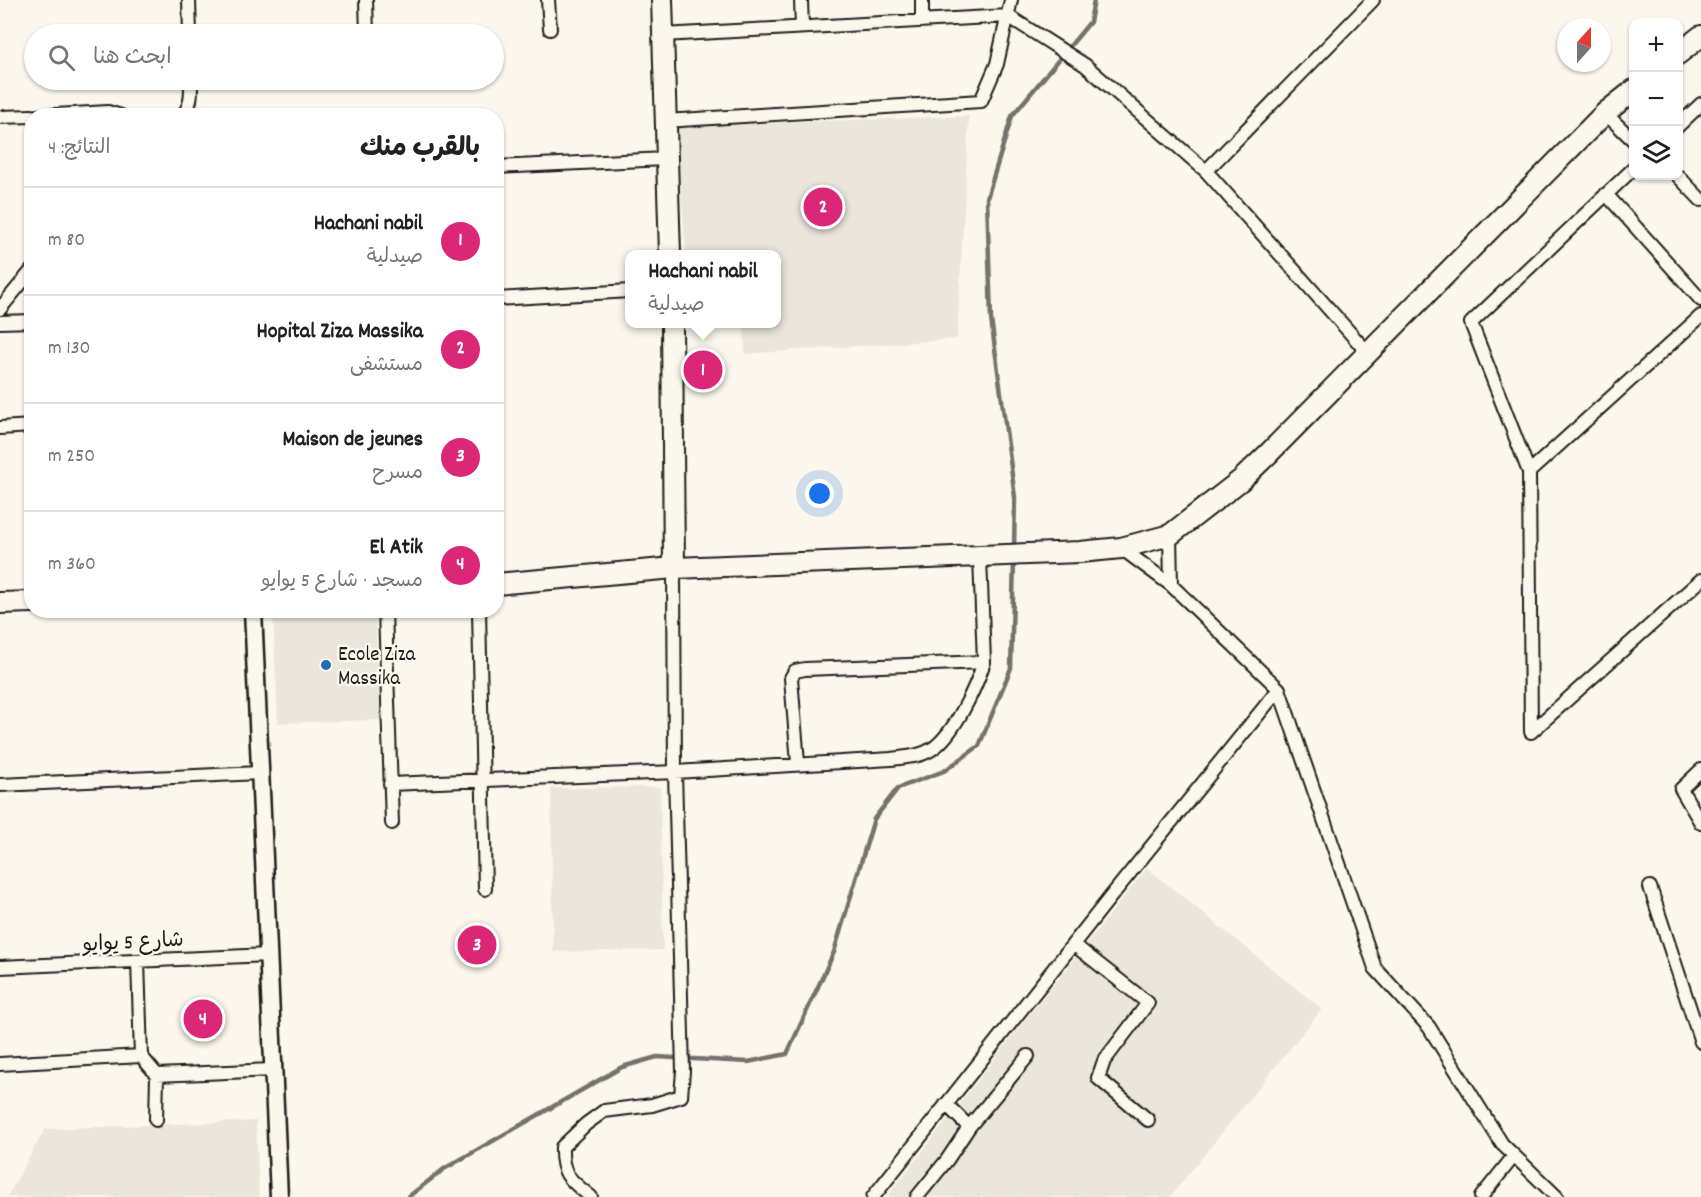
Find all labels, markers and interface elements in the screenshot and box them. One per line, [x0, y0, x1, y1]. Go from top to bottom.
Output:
north arrow [1557, 18, 1611, 72]
map controls [1629, 18, 1683, 180]
button: + [1629, 18, 1683, 72]
search box [24, 24, 504, 90]
icon: search [45, 41, 78, 74]
text: ابحث هنا [93, 43, 172, 74]
button: − [1629, 72, 1683, 126]
button: layers [1629, 126, 1683, 180]
text: بالقرب منك [360, 131, 480, 168]
text: النتائج: 4 [48, 135, 110, 163]
pin: 2 [804, 184, 842, 230]
text: Hachani nabil [314, 209, 423, 240]
text: 80 m [48, 227, 85, 255]
text: 1 [458, 227, 463, 255]
text: صيدلية [367, 244, 423, 272]
popup [625, 250, 781, 328]
text: Hachani nabil [648, 257, 758, 288]
text: صيدلية [648, 292, 705, 320]
text: Hopital Ziza Massika [257, 317, 423, 348]
text: 130 m [48, 335, 91, 363]
text: 2 [456, 335, 465, 363]
pin: 1 [684, 348, 722, 392]
text: مستشفى [350, 352, 423, 380]
text: Maison de jeunes [282, 425, 423, 456]
text: 250 m [48, 443, 95, 471]
text: 3 [456, 443, 465, 471]
text: مسرح [372, 460, 423, 488]
your location [805, 479, 834, 508]
text: El Atik [370, 533, 423, 564]
text: 360 m [48, 551, 96, 579]
text: 4 [456, 551, 465, 579]
text: مسجد · شارع 5 يوايو [261, 568, 423, 596]
place label: Ecole Ziza Massika [338, 641, 416, 695]
marker: Ecole Ziza Massika [319, 658, 333, 672]
pin: 3 [458, 922, 496, 968]
street label: شارع 5 يوايو [81, 926, 185, 962]
pin: 4 [184, 996, 222, 1042]

